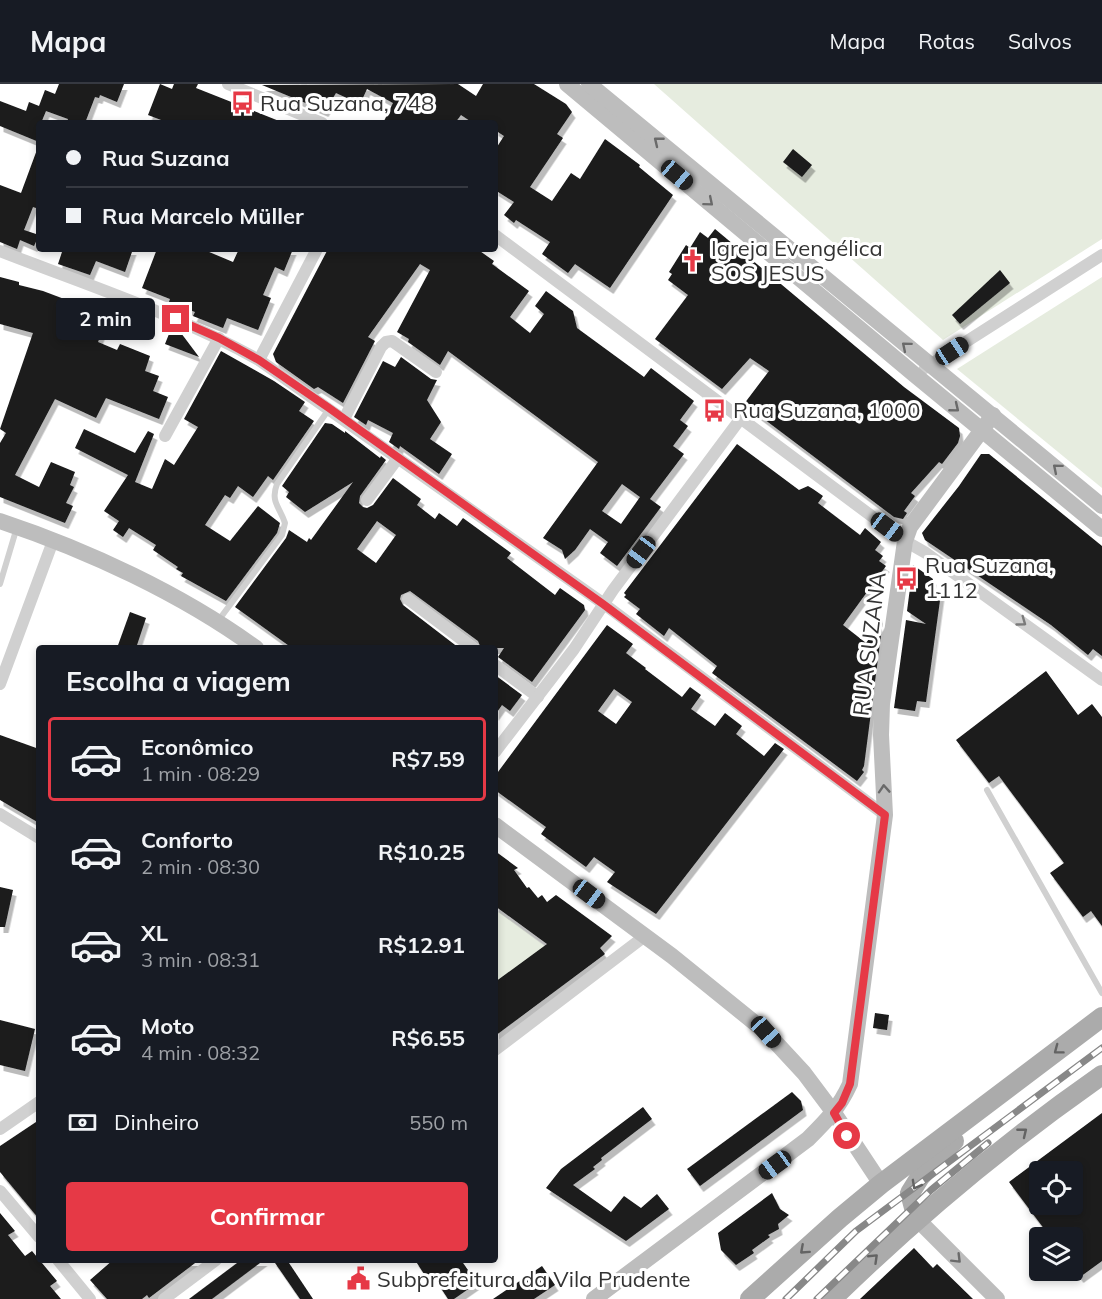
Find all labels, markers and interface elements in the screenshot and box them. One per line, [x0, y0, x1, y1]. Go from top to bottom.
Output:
text: Mapa [30, 24, 106, 59]
text: Mapa [830, 28, 885, 54]
text: Rotas [918, 28, 975, 54]
text: Salvos [1008, 28, 1072, 54]
place label: Rua Suzana, 748 [260, 89, 434, 117]
bus stop icon: Rua Suzana, 748 [229, 90, 255, 116]
one-way arrow [654, 137, 665, 148]
text: Rua Suzana [102, 144, 230, 172]
car [657, 157, 697, 193]
one-way arrow [702, 195, 713, 206]
text: Rua Marcelo Müller [102, 202, 304, 230]
place label: Igreja Evengélica SOS JESUS [711, 234, 883, 287]
church icon: Igreja Evengélica SOS JESUS [680, 248, 706, 274]
callout: 2 min [56, 298, 155, 340]
route end [162, 305, 189, 332]
text: 2 min [79, 306, 132, 331]
car [932, 334, 972, 368]
one-way arrow [902, 342, 913, 353]
place label: Rua Suzana, 1000 [733, 396, 920, 424]
bus stop icon: Rua Suzana, 1000 [702, 397, 728, 423]
one-way arrow [948, 401, 959, 412]
one-way arrow [1053, 465, 1064, 476]
car [867, 509, 907, 545]
car [623, 532, 659, 572]
place label: Rua Suzana, 1112 [925, 551, 1054, 604]
bus stop icon: Rua Suzana, 1112 [894, 565, 920, 591]
street label: RUA SUZANA [846, 571, 892, 717]
one-way arrow [1016, 615, 1027, 626]
text: Escolha a viagem [66, 664, 291, 698]
icon: car [69, 732, 123, 786]
text: Econômico [141, 733, 254, 761]
text: R$7.59 [391, 745, 465, 773]
text: 1 min · 08:29 [141, 761, 260, 786]
one-way arrow [878, 784, 891, 793]
icon: car [69, 825, 123, 879]
text: Conforto [141, 826, 233, 854]
text: R$10.25 [378, 838, 465, 866]
text: 2 min · 08:30 [141, 854, 260, 879]
car [569, 876, 609, 912]
icon: car [69, 918, 123, 972]
text: XL [141, 919, 168, 947]
text: R$12.91 [378, 931, 465, 959]
text: 3 min · 08:31 [141, 947, 260, 972]
icon: car [69, 1011, 123, 1065]
text: Moto [141, 1012, 194, 1040]
car [747, 1013, 785, 1051]
text: R$6.55 [391, 1024, 465, 1052]
text: 4 min · 08:32 [141, 1040, 260, 1065]
one-way arrow [1054, 1043, 1065, 1054]
icon: cash [66, 1106, 99, 1139]
text: Dinheiro [114, 1108, 199, 1136]
text: 550 m [409, 1110, 468, 1135]
route start [833, 1122, 860, 1149]
one-way arrow [1016, 1129, 1027, 1140]
car [755, 1147, 795, 1183]
map controls [1029, 1161, 1083, 1281]
button: locate [1029, 1161, 1083, 1215]
one-way arrow [911, 1179, 923, 1189]
button: Confirmar [66, 1182, 468, 1251]
button: layers [1029, 1227, 1083, 1281]
one-way arrow [801, 1243, 811, 1254]
one-way arrow [949, 1252, 960, 1263]
one-way arrow [868, 1254, 878, 1265]
place label: Subprefeitura da Vila Prudente [377, 1265, 690, 1293]
public building icon: Subprefeitura da Vila Prudente [346, 1266, 372, 1292]

